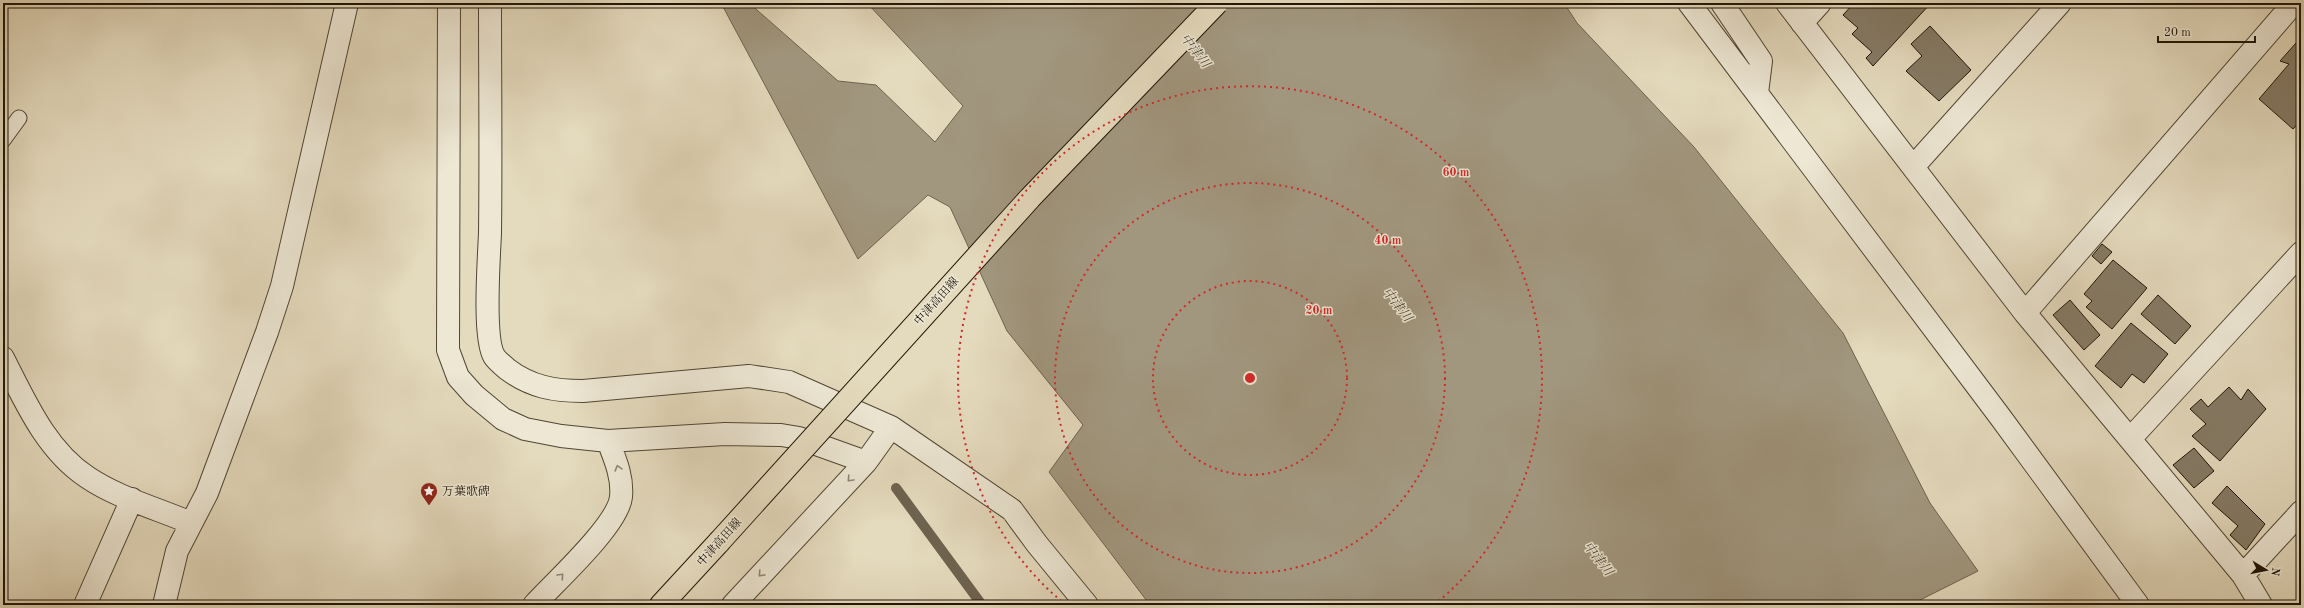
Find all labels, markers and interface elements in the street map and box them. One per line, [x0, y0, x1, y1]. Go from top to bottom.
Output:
scale bar [2158, 18, 2255, 44]
text: 20 m [2164, 27, 2191, 39]
water label: 中津川 [1178, 31, 1214, 72]
text: 60 m [1443, 167, 1470, 179]
text: 40 m [1375, 235, 1402, 247]
street label: 中津高田線 [911, 274, 961, 328]
water label: 中津川 [1380, 285, 1416, 326]
text: 20 m [1306, 305, 1333, 317]
centre of rings [1243, 371, 1257, 385]
one-way arrow [614, 465, 623, 472]
one-way arrow [847, 474, 854, 482]
place icon: 万葉歌碑 [419, 481, 439, 506]
place label: 万葉歌碑 [442, 484, 490, 498]
street label: 中津高田線 [694, 515, 744, 569]
water label: 中津川 [1581, 539, 1617, 580]
north arrow [2246, 550, 2286, 590]
text: N [2268, 566, 2281, 577]
one-way arrow [759, 570, 766, 577]
one-way arrow [556, 573, 564, 581]

